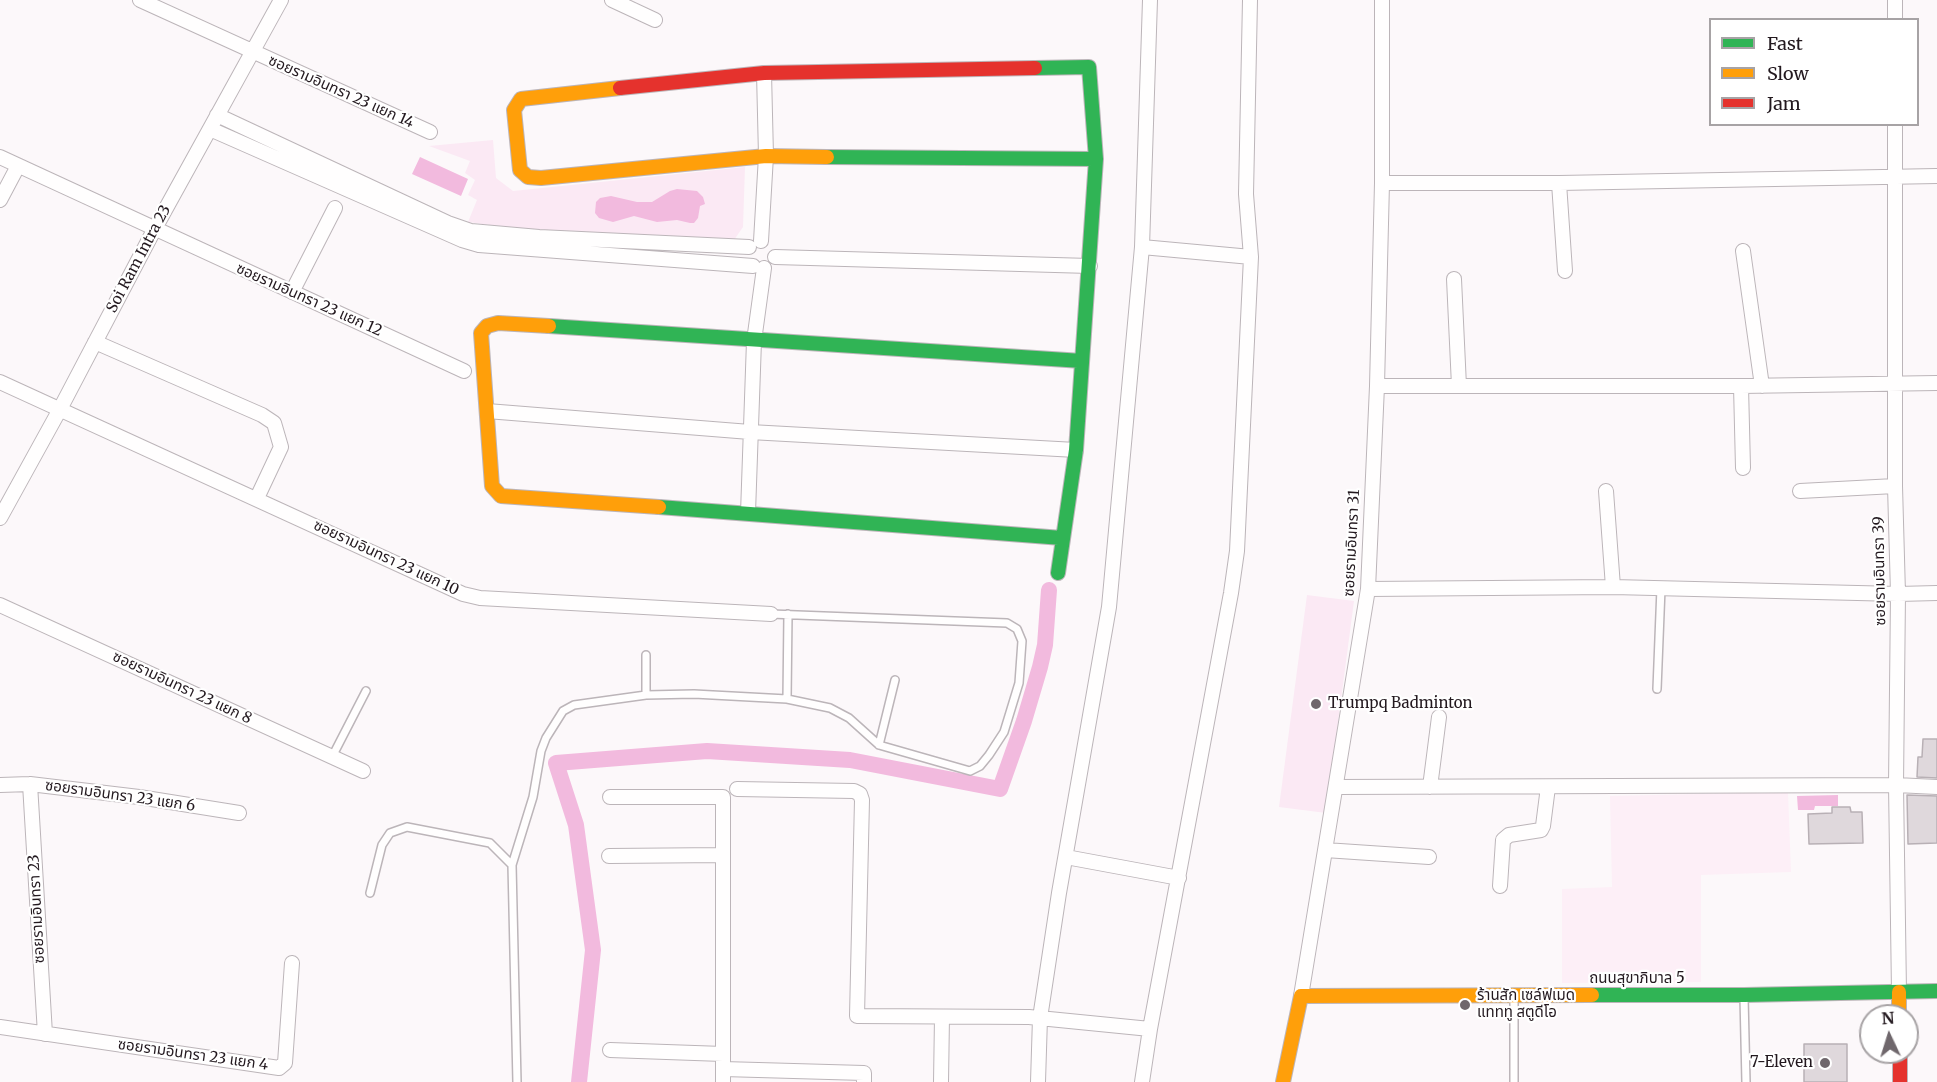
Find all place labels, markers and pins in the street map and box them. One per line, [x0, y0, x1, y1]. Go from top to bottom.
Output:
place label: Trumpq Badminton [1328, 695, 1472, 713]
marker: Trumpq Badminton [1309, 697, 1323, 711]
place label: ร้านสัก เซล์ฟเมด แทททู สตูดีโอ [1477, 987, 1575, 1022]
marker: ร้านสัก เซล์ฟเมด แทททู สตูดีโอ [1458, 998, 1472, 1012]
place label: 7-Eleven [1750, 1054, 1813, 1072]
marker: 7-Eleven [1818, 1056, 1832, 1070]

